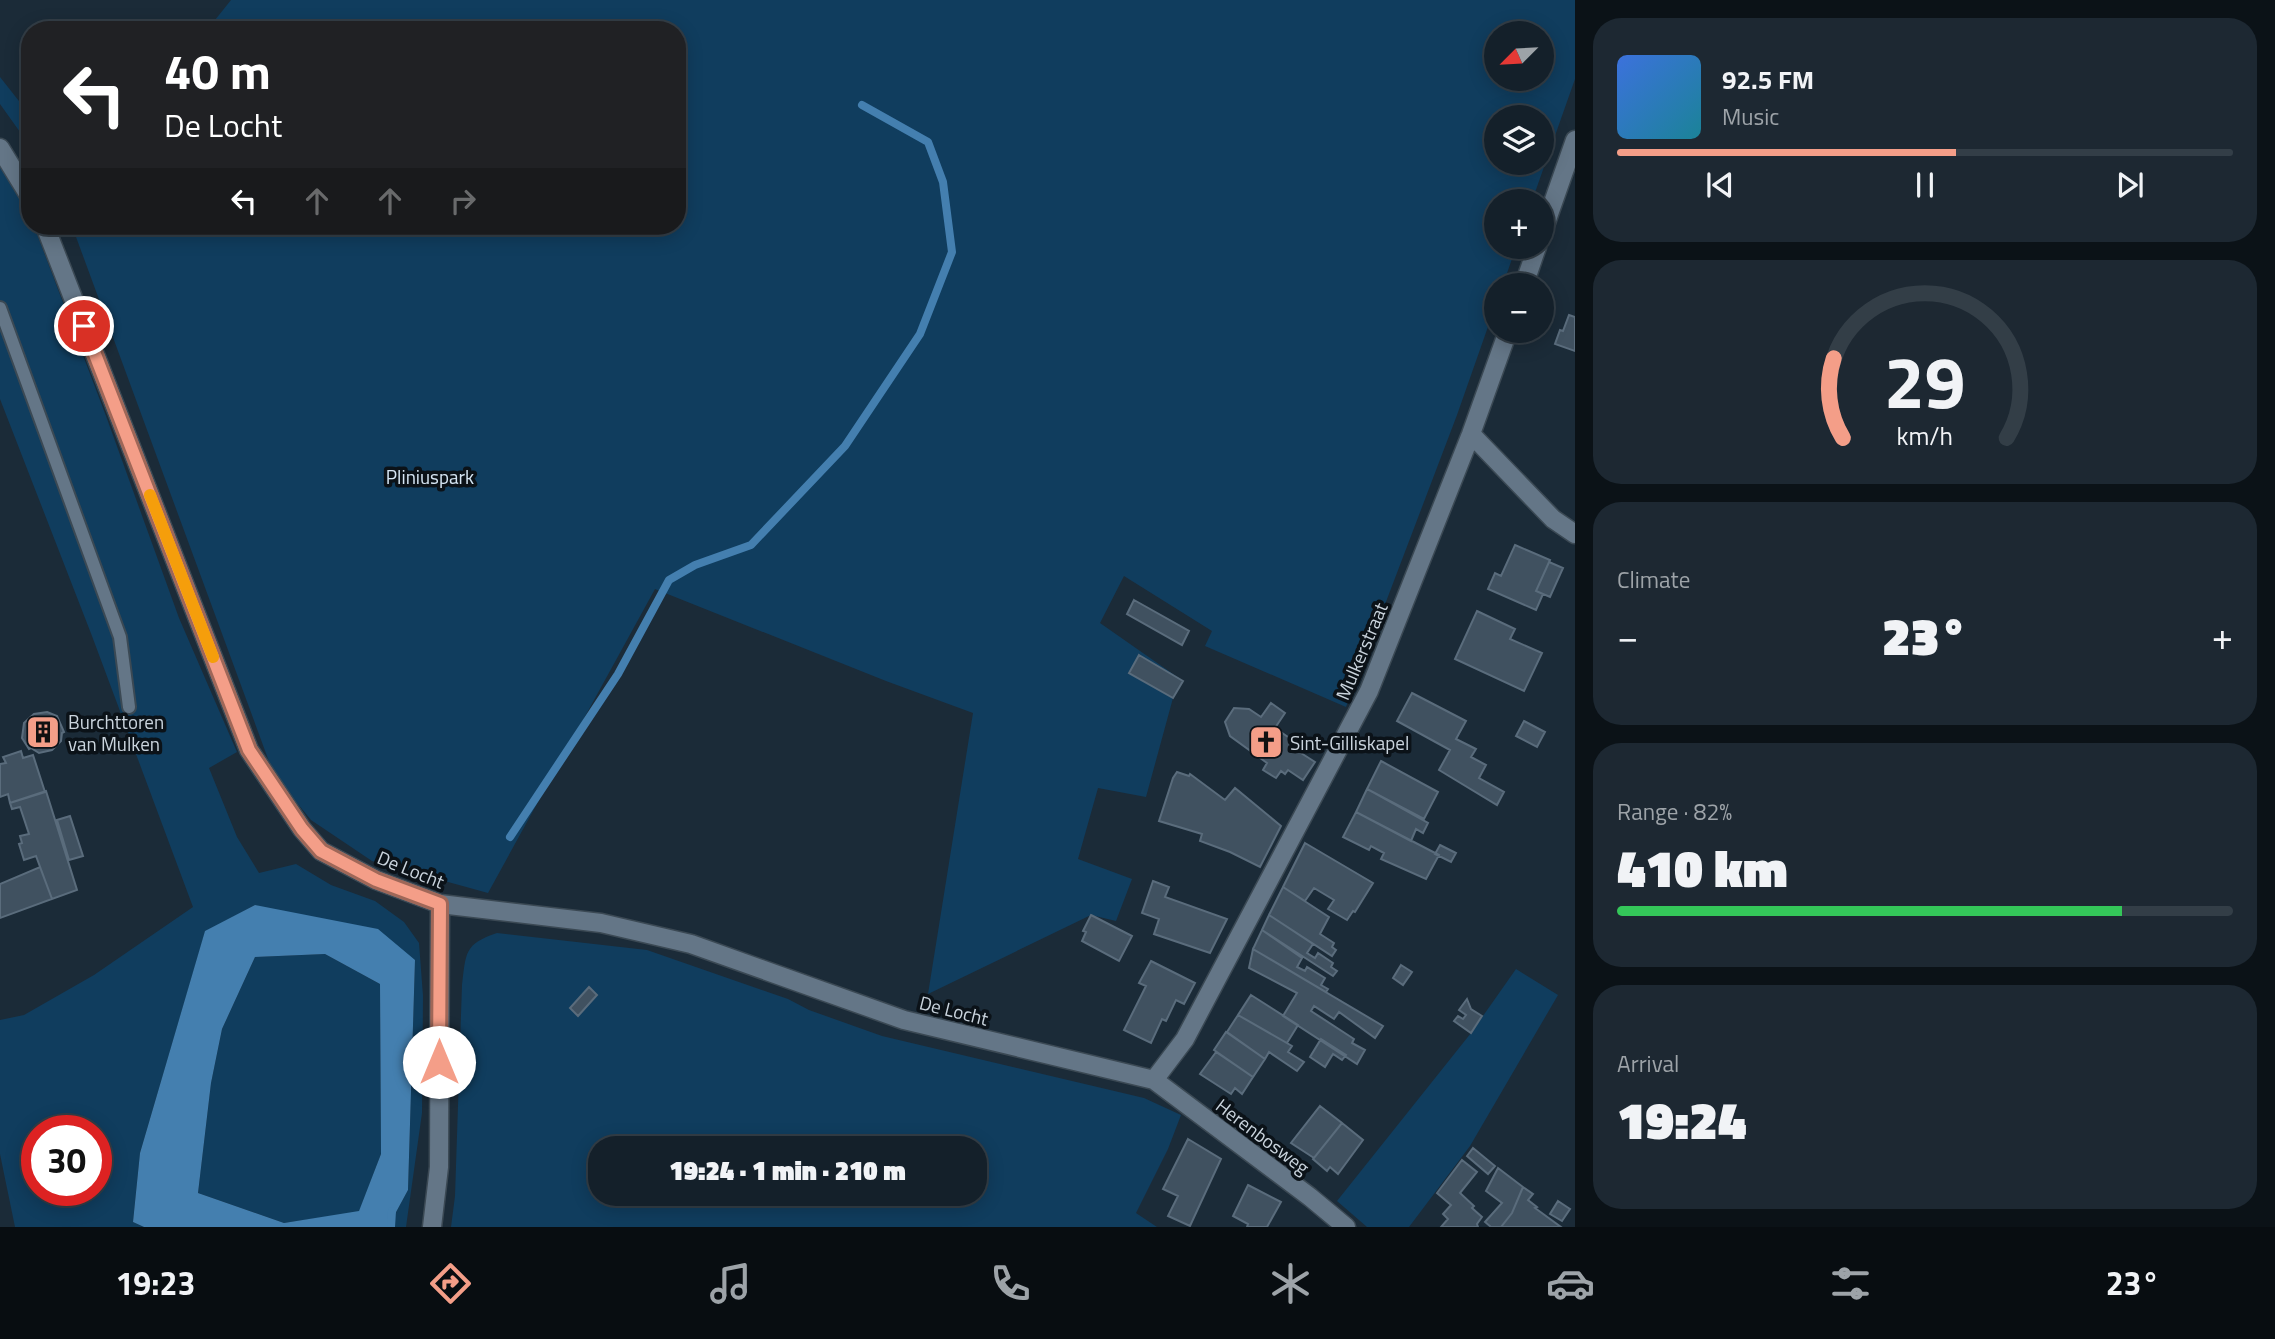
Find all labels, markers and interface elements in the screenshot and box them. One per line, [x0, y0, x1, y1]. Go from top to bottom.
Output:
north arrow [1484, 21, 1554, 91]
map controls [1484, 21, 1554, 343]
text: 40 m [164, 33, 271, 108]
icon: left [49, 49, 140, 140]
text: 92.5 FM [1722, 60, 1814, 99]
text: Music [1722, 99, 1779, 134]
text: De Locht [164, 101, 282, 149]
button: layers [1484, 105, 1554, 175]
icon: previous [1701, 166, 1739, 204]
icon: pause [1906, 166, 1944, 204]
icon: next [2111, 166, 2149, 204]
icon: left [225, 182, 263, 220]
icon: ahead [298, 182, 336, 220]
icon: ahead [371, 182, 409, 220]
icon: right [444, 182, 482, 220]
button: + [1484, 189, 1554, 259]
button: − [1484, 273, 1554, 343]
pin [54, 296, 114, 356]
icon: arrive [65, 307, 103, 345]
text: 29 [1884, 326, 1966, 436]
text: km/h [1897, 416, 1953, 454]
park label: Pliniuspark [386, 462, 474, 491]
text: Climate [1617, 562, 1690, 597]
text: 23° [1882, 596, 1968, 675]
street label: Mulkerstraat [1327, 598, 1395, 704]
text: − [1617, 607, 1638, 665]
text: + [2212, 607, 2233, 665]
place label: Burchttoren van Mulken [68, 707, 164, 758]
building icon: Burchttoren van Mulken [24, 713, 62, 751]
church icon: Sint-Gilliskapel [1247, 723, 1285, 761]
place label: Sint-Gilliskapel [1290, 728, 1409, 757]
text: Range · 82% [1617, 794, 1732, 829]
text: 410 km [1617, 828, 1788, 907]
street label: De Locht [373, 842, 449, 896]
street label: De Locht [916, 987, 992, 1033]
position arrow [402, 1025, 476, 1099]
text: Arrival [1617, 1046, 1679, 1081]
text: 19:24 [1617, 1080, 1746, 1159]
street label: Herenbosweg [1210, 1091, 1316, 1181]
speed limit sign: 30 [21, 1115, 112, 1206]
text: 19:24 · 1 min · 210 m [669, 1151, 906, 1190]
text: 19:23 [115, 1259, 195, 1307]
icon: directions [426, 1259, 475, 1308]
icon: music [706, 1259, 755, 1308]
icon: phone [986, 1259, 1035, 1308]
icon: climate [1266, 1259, 1315, 1308]
icon: car [1546, 1259, 1595, 1308]
icon: filters [1826, 1259, 1875, 1308]
text: 23° [2106, 1259, 2159, 1307]

